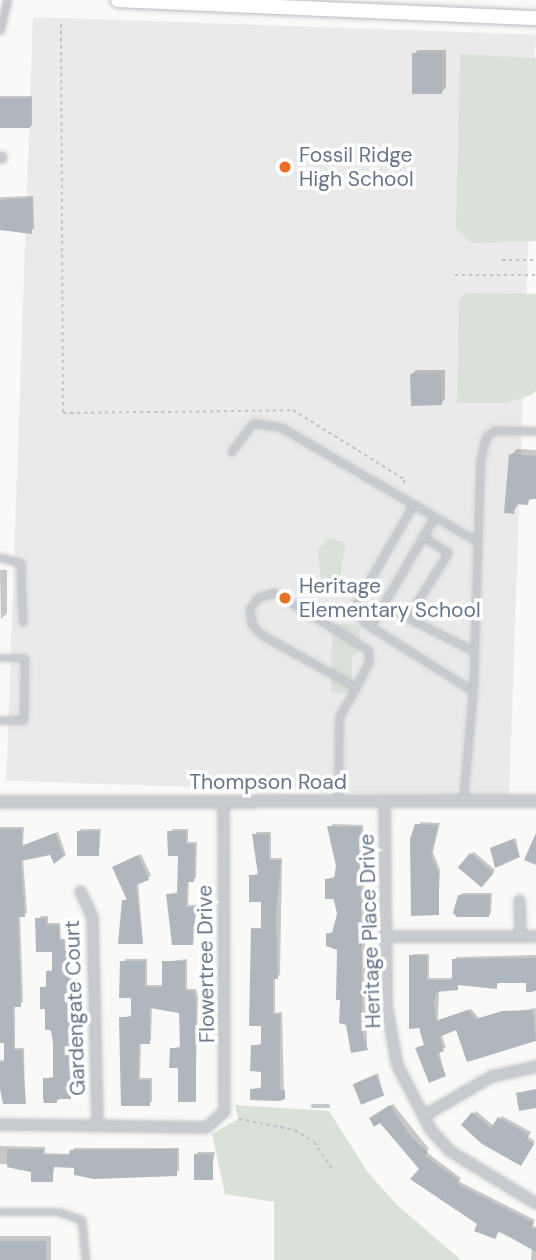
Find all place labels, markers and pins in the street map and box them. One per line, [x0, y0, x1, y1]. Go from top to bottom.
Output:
place label: Fossil Ridge High School [299, 142, 414, 192]
marker: Fossil Ridge High School [277, 159, 293, 175]
place label: Heritage Elementary School [299, 573, 481, 623]
marker: Heritage Elementary School [277, 590, 293, 606]

